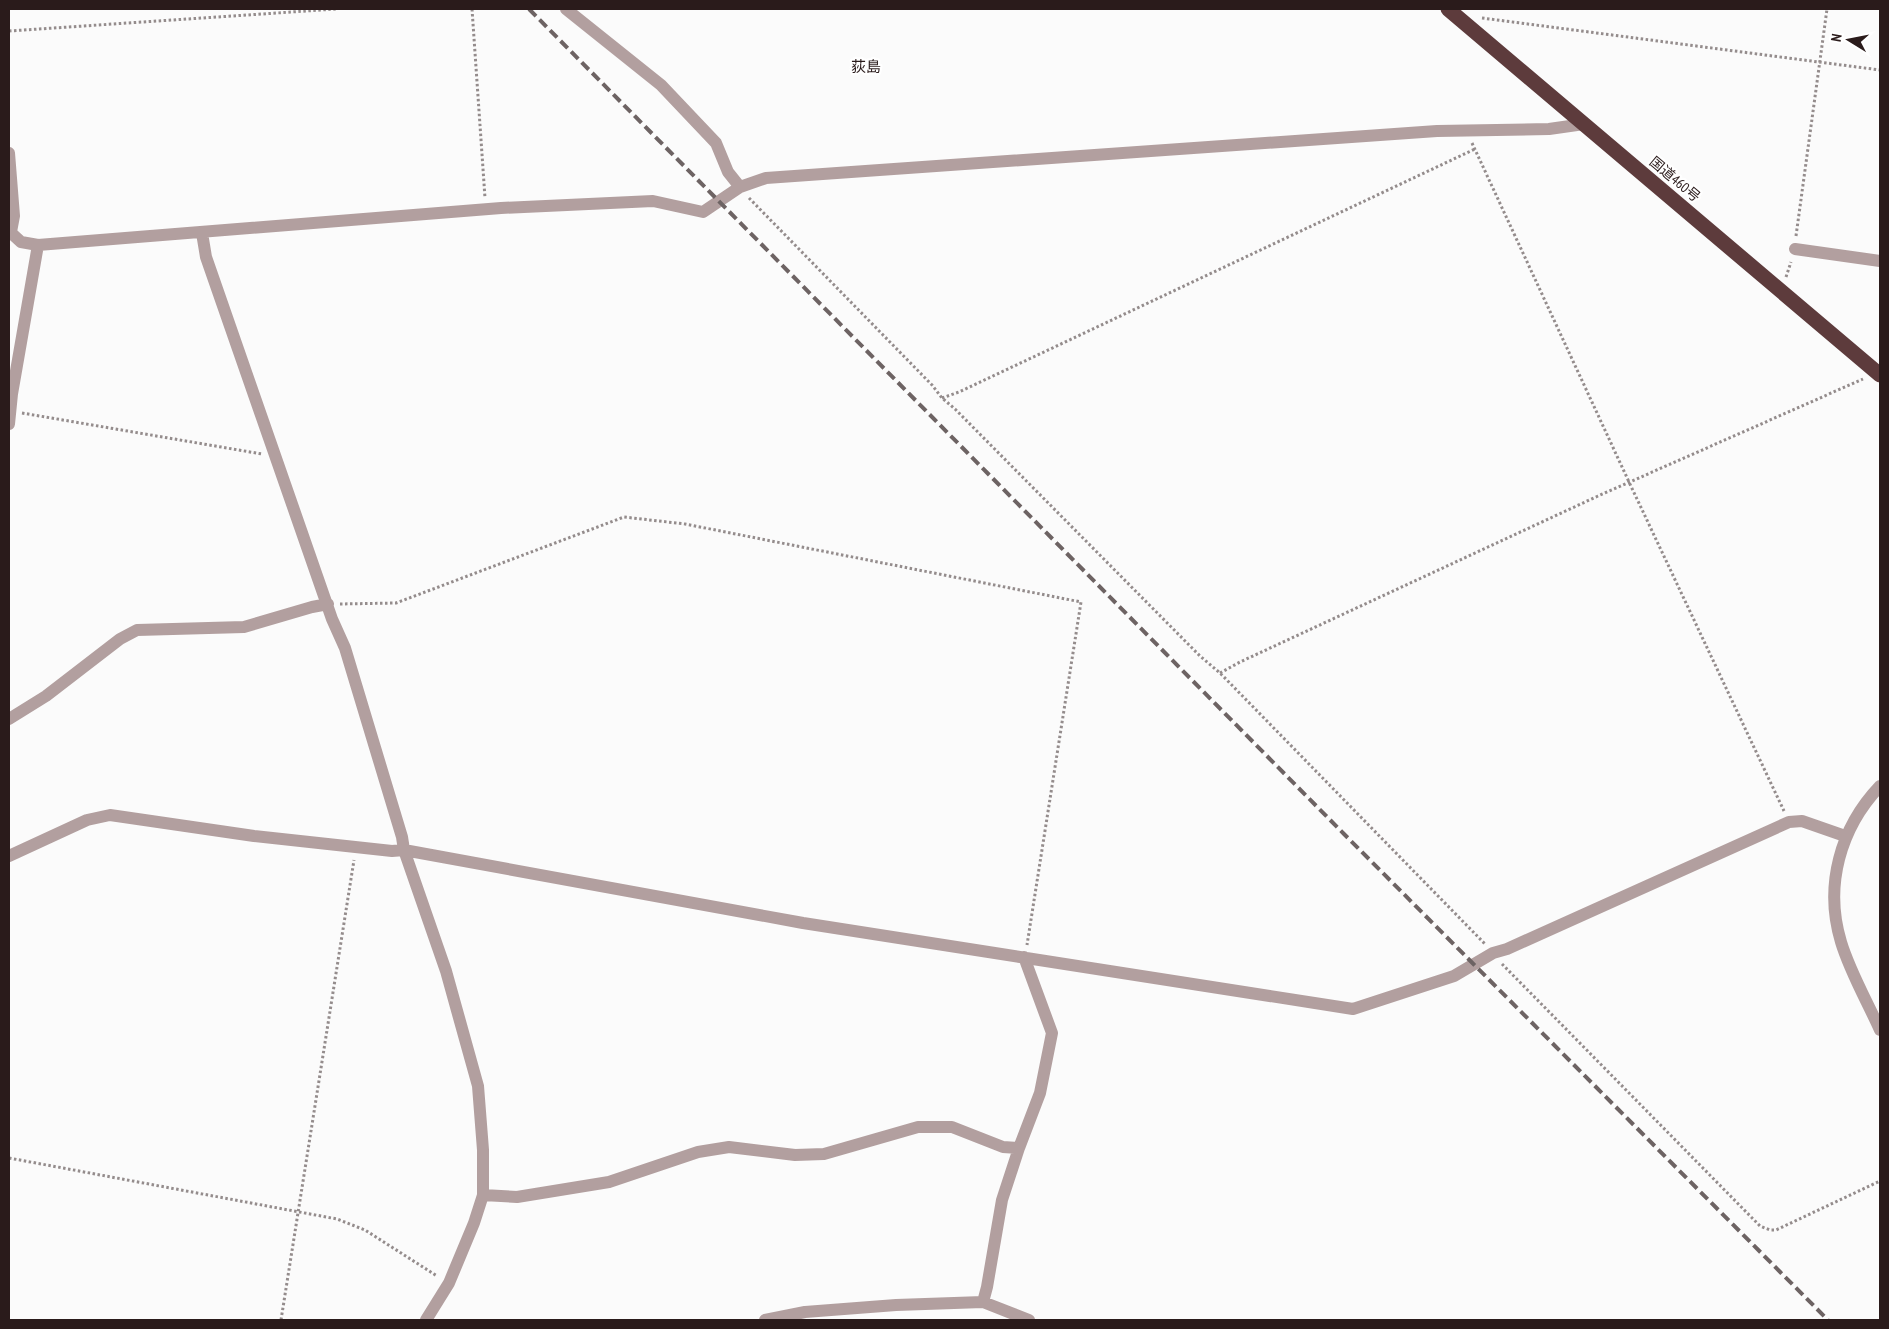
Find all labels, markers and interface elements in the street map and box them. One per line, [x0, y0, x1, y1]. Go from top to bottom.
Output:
north arrow [1824, 15, 1874, 65]
text: N [1827, 32, 1846, 43]
district label: 荻島 [851, 57, 881, 76]
street label: 国道460号 [1646, 153, 1704, 205]

